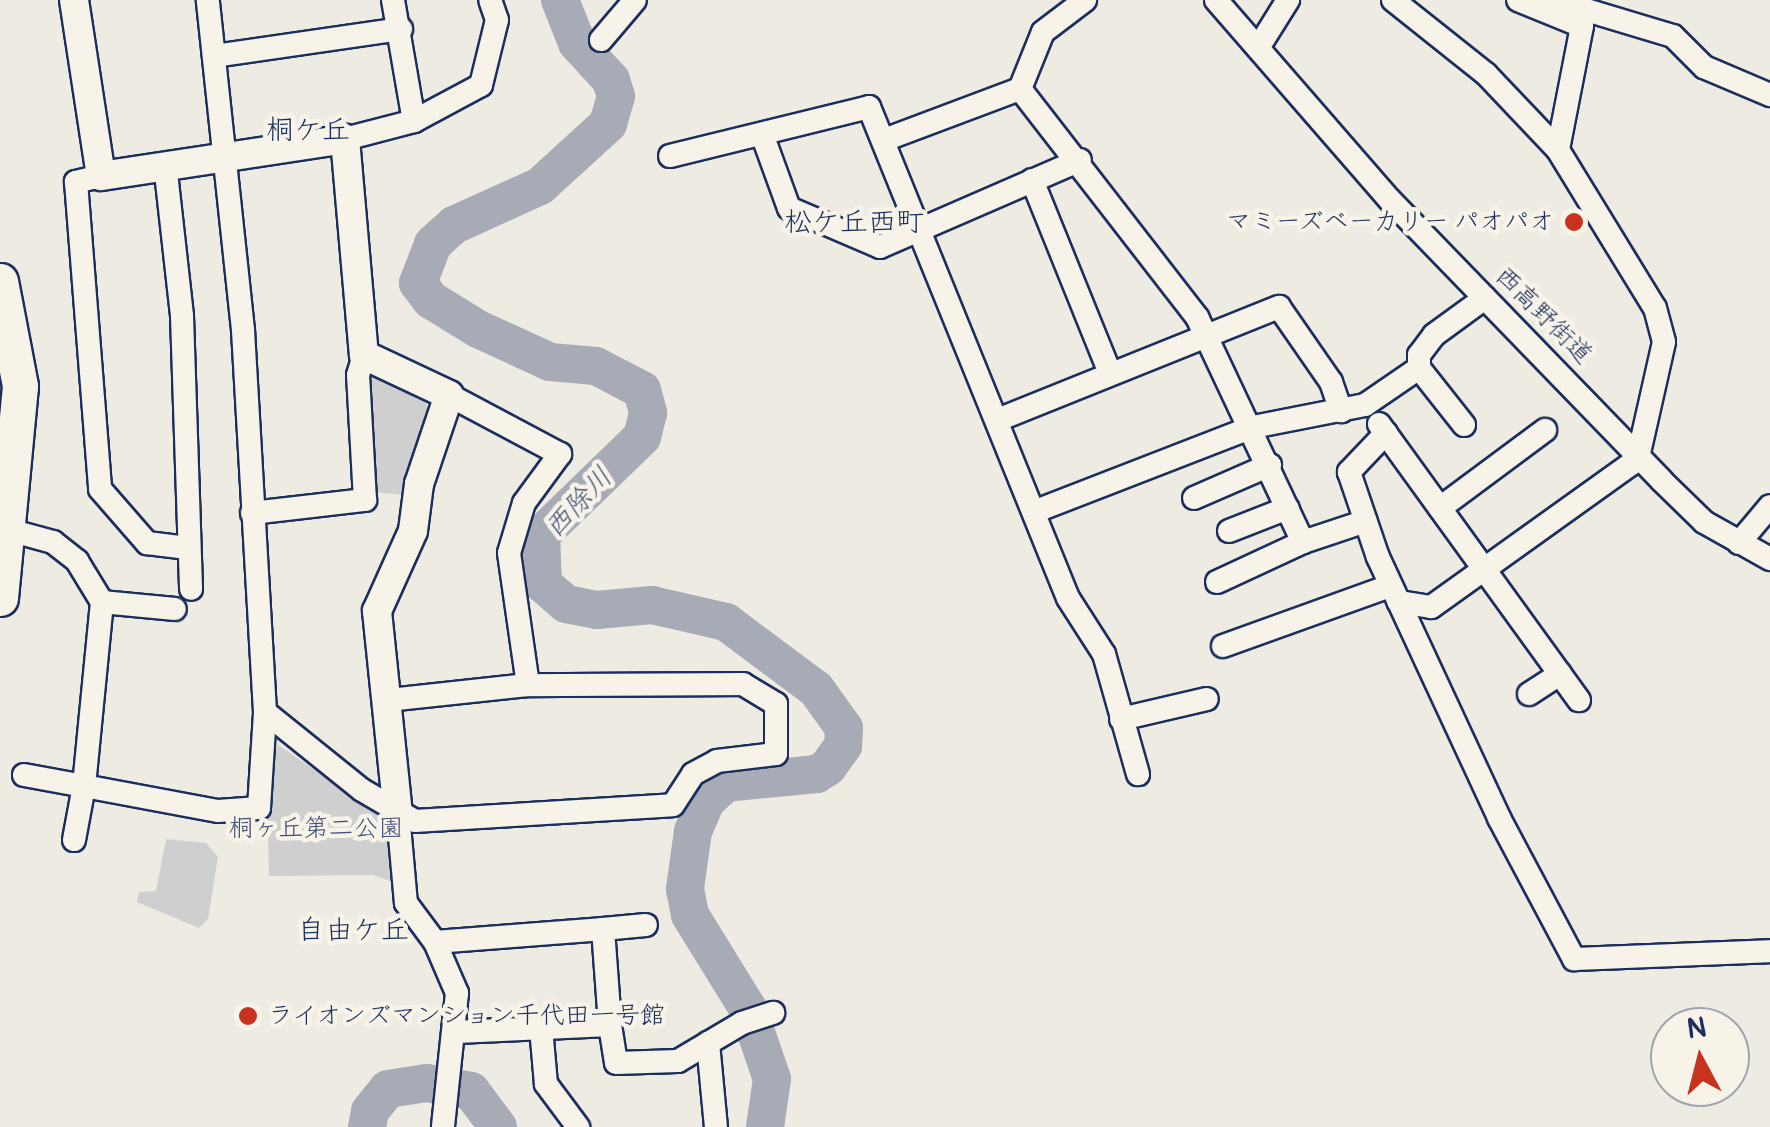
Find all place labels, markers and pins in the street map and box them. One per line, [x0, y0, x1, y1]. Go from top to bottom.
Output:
place label: マミーズベーカリー パオパオ [1224, 207, 1554, 237]
marker: マミーズベーカリー パオパオ [1563, 211, 1585, 233]
place label: ライオンズマンション千代田一号館 [268, 1001, 668, 1031]
marker: ライオンズマンション千代田一号館 [237, 1005, 259, 1027]

